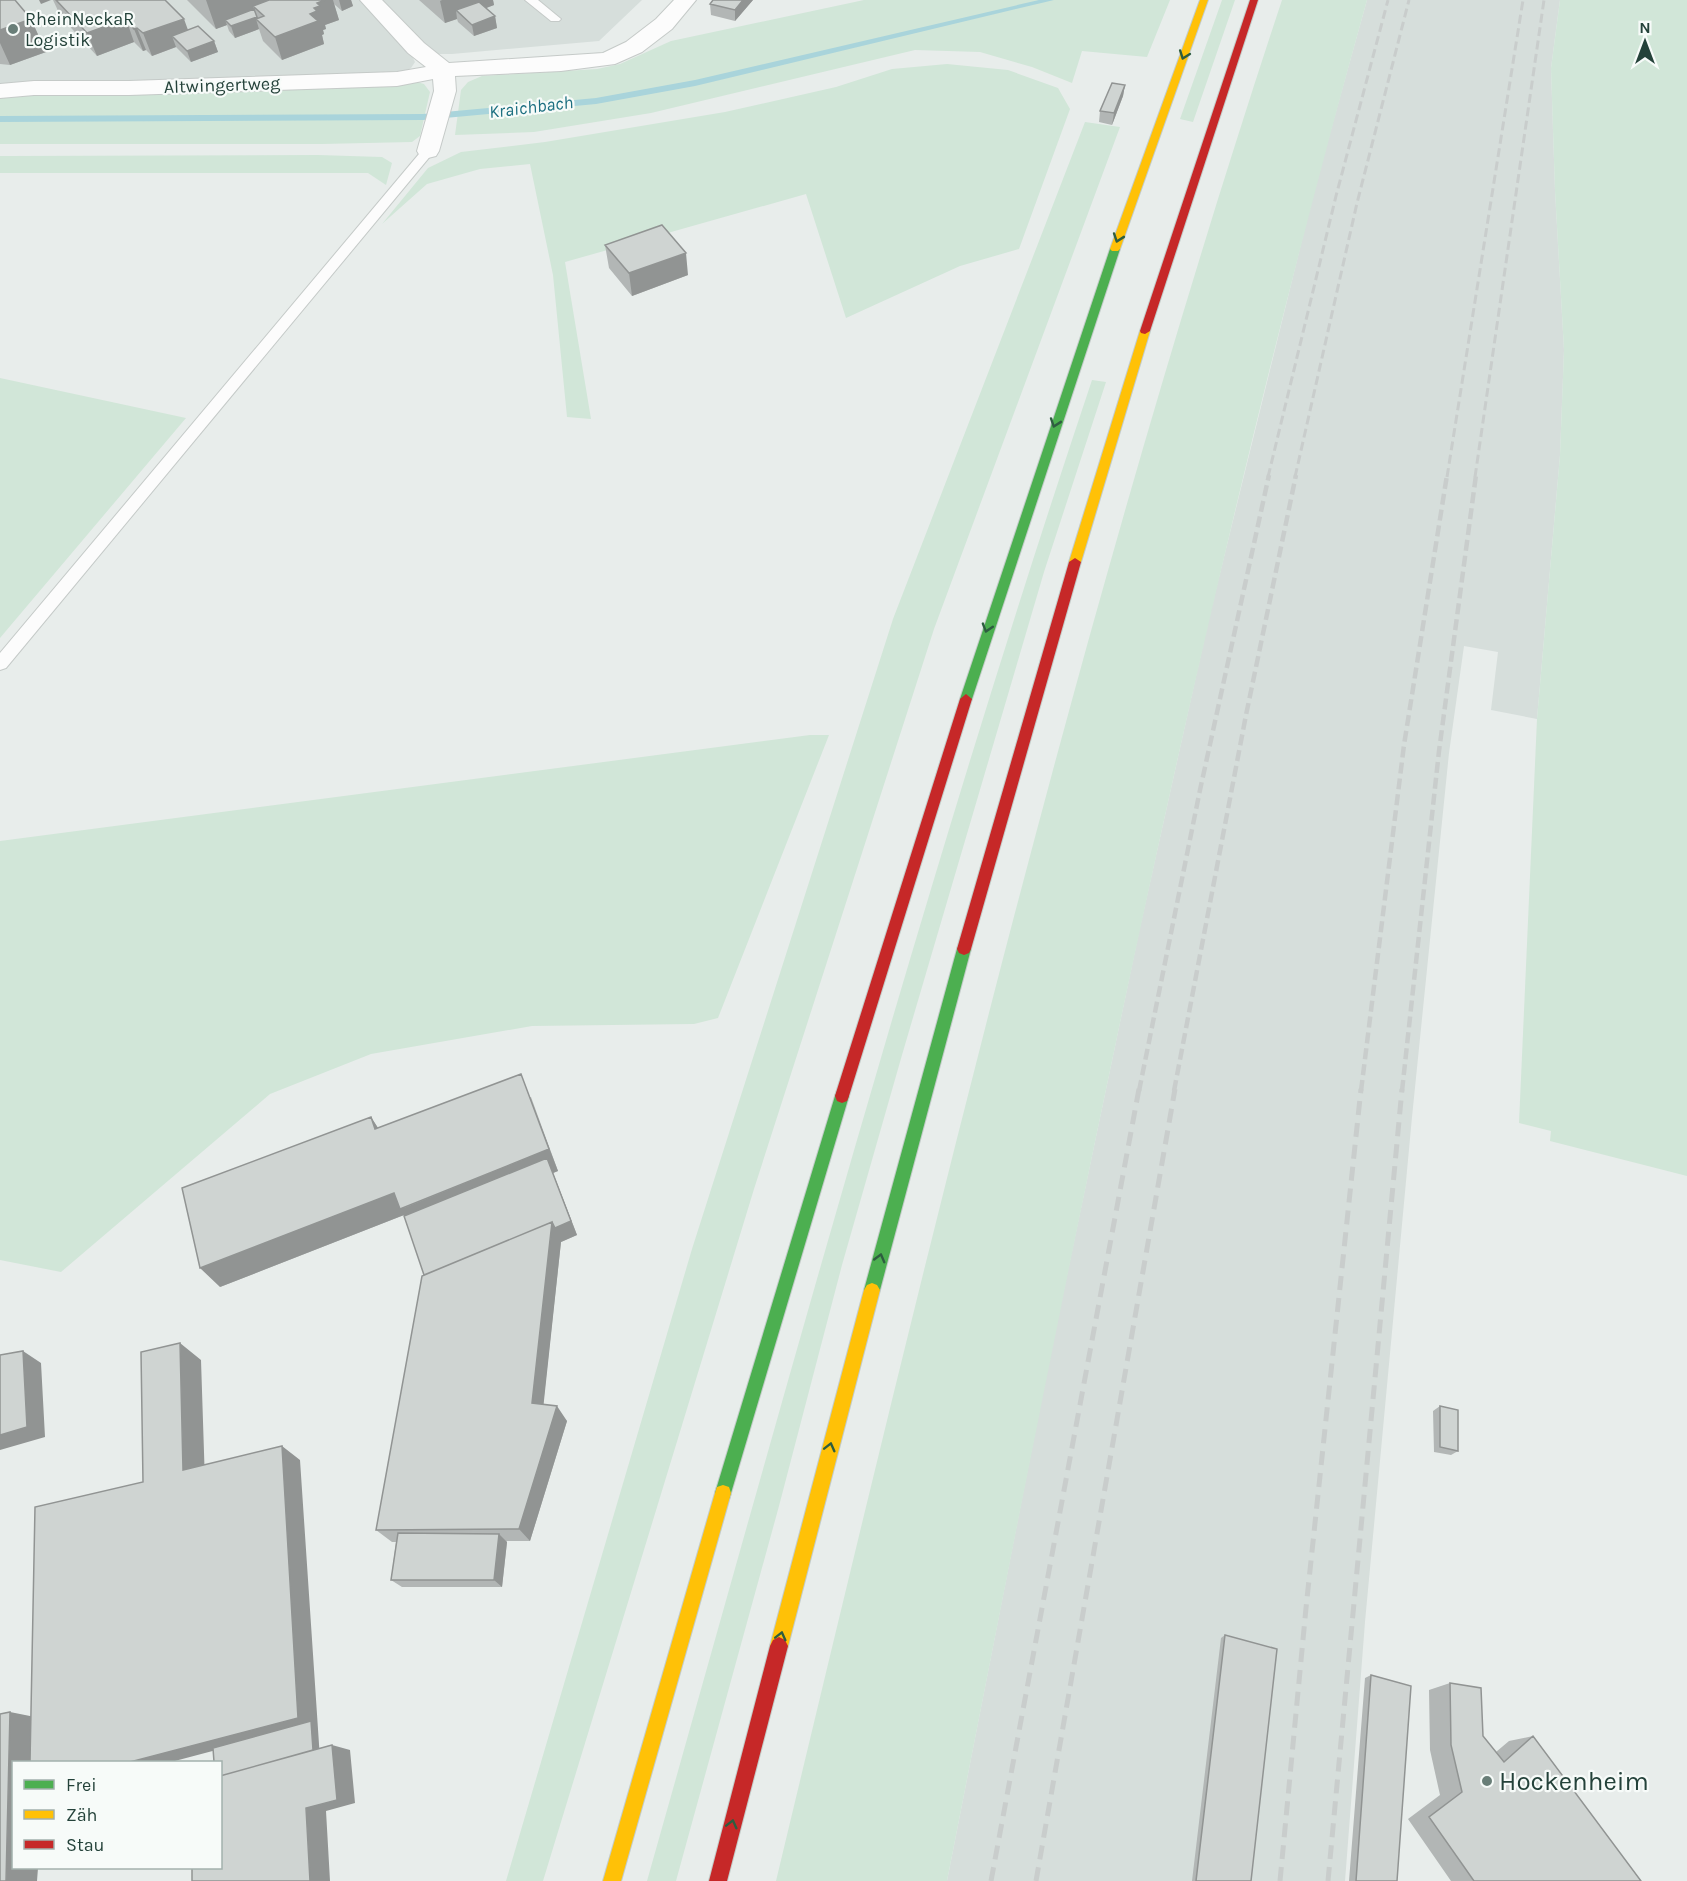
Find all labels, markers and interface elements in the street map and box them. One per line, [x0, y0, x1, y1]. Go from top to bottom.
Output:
place label: RheinNeckaR Logistik [25, 8, 134, 51]
north arrow [1615, 12, 1675, 72]
text: N [1639, 18, 1651, 37]
marker: RheinNeckaR Logistik [6, 22, 20, 36]
one-way arrow [1178, 49, 1191, 60]
street label: Altwingertweg [163, 72, 281, 98]
water label: Kraichbach [488, 91, 574, 123]
one-way arrow [1113, 233, 1125, 243]
one-way arrow [1049, 417, 1062, 428]
one-way arrow [982, 622, 994, 633]
one-way arrow [873, 1253, 886, 1263]
one-way arrow [822, 1442, 835, 1452]
one-way arrow [774, 1631, 786, 1641]
legend [12, 1761, 222, 1869]
place label: Hockenheim [1499, 1766, 1649, 1797]
text: Frei [66, 1774, 97, 1796]
marker: Hockenheim [1480, 1774, 1494, 1788]
text: Zäh [66, 1804, 97, 1826]
one-way arrow [725, 1820, 738, 1830]
text: Stau [66, 1834, 104, 1856]

